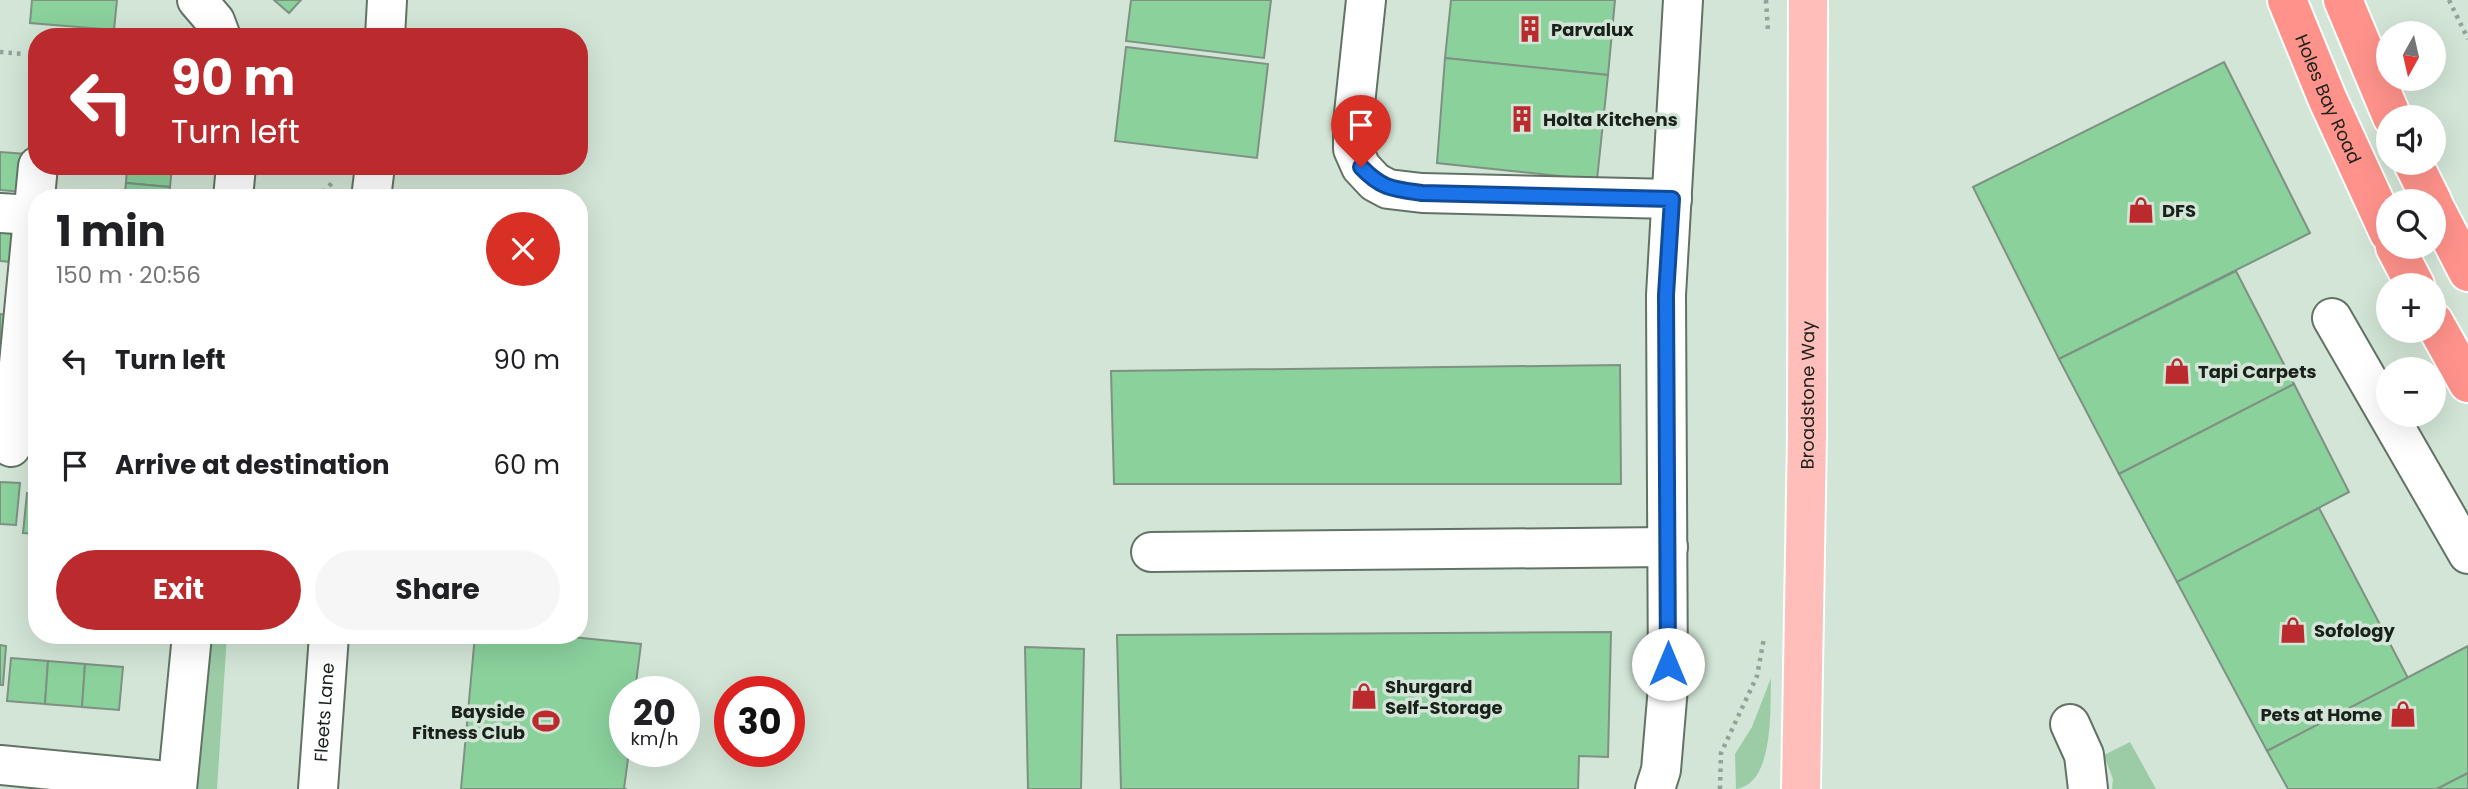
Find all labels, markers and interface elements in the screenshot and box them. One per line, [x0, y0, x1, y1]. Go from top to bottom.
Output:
building icon: Parvalux [1515, 14, 1545, 44]
place label: Parvalux [1551, 17, 1634, 42]
north arrow [2376, 21, 2446, 91]
map controls [2376, 21, 2446, 427]
street label: Holes Bay Road [2290, 30, 2368, 167]
text: 90 m [171, 44, 295, 112]
icon: left [56, 56, 147, 147]
pin [1331, 95, 1391, 167]
building icon: Holta Kitchens [1507, 104, 1537, 134]
button: sound [2376, 105, 2446, 175]
icon: arrive [1342, 106, 1380, 144]
place label: Holta Kitchens [1543, 107, 1678, 132]
text: Turn left [171, 109, 300, 154]
button: search [2376, 189, 2446, 259]
shop icon: DFS [2126, 195, 2156, 225]
place label: DFS [2162, 198, 2196, 223]
text: 1 min [56, 202, 166, 261]
button: close [486, 212, 560, 286]
text: 150 m · 20:56 [56, 259, 201, 291]
button: + [2376, 273, 2446, 343]
street label: Broadstone Way [1794, 321, 1820, 470]
icon: left [56, 342, 94, 380]
text: Turn left [115, 342, 226, 378]
text: 90 m [494, 342, 560, 378]
shop icon: Tapi Carpets [2162, 356, 2192, 386]
button: − [2376, 357, 2446, 427]
place label: Tapi Carpets [2198, 359, 2317, 384]
icon: arrive [56, 447, 94, 485]
text: Arrive at destination [115, 447, 390, 483]
text: 60 m [493, 447, 560, 483]
button: Exit [56, 550, 301, 630]
button: Share [315, 550, 560, 630]
shop icon: Sofology [2278, 615, 2308, 645]
place label: Sofology [2314, 618, 2395, 643]
position arrow [1631, 627, 1705, 701]
street label: Fleets Lane [307, 662, 339, 763]
place label: Shurgard Self-Storage [1385, 674, 1502, 720]
speed limit sign: 30 [714, 676, 805, 767]
shop icon: Shurgard Self-Storage [1349, 681, 1379, 711]
text: 20 [633, 688, 676, 737]
place label: Bayside Fitness Club [412, 699, 525, 745]
shop icon: Pets at Home [2388, 699, 2418, 729]
place label: Pets at Home [2260, 702, 2382, 727]
sports icon: Bayside Fitness Club [531, 706, 561, 736]
text: km/h [631, 726, 678, 751]

